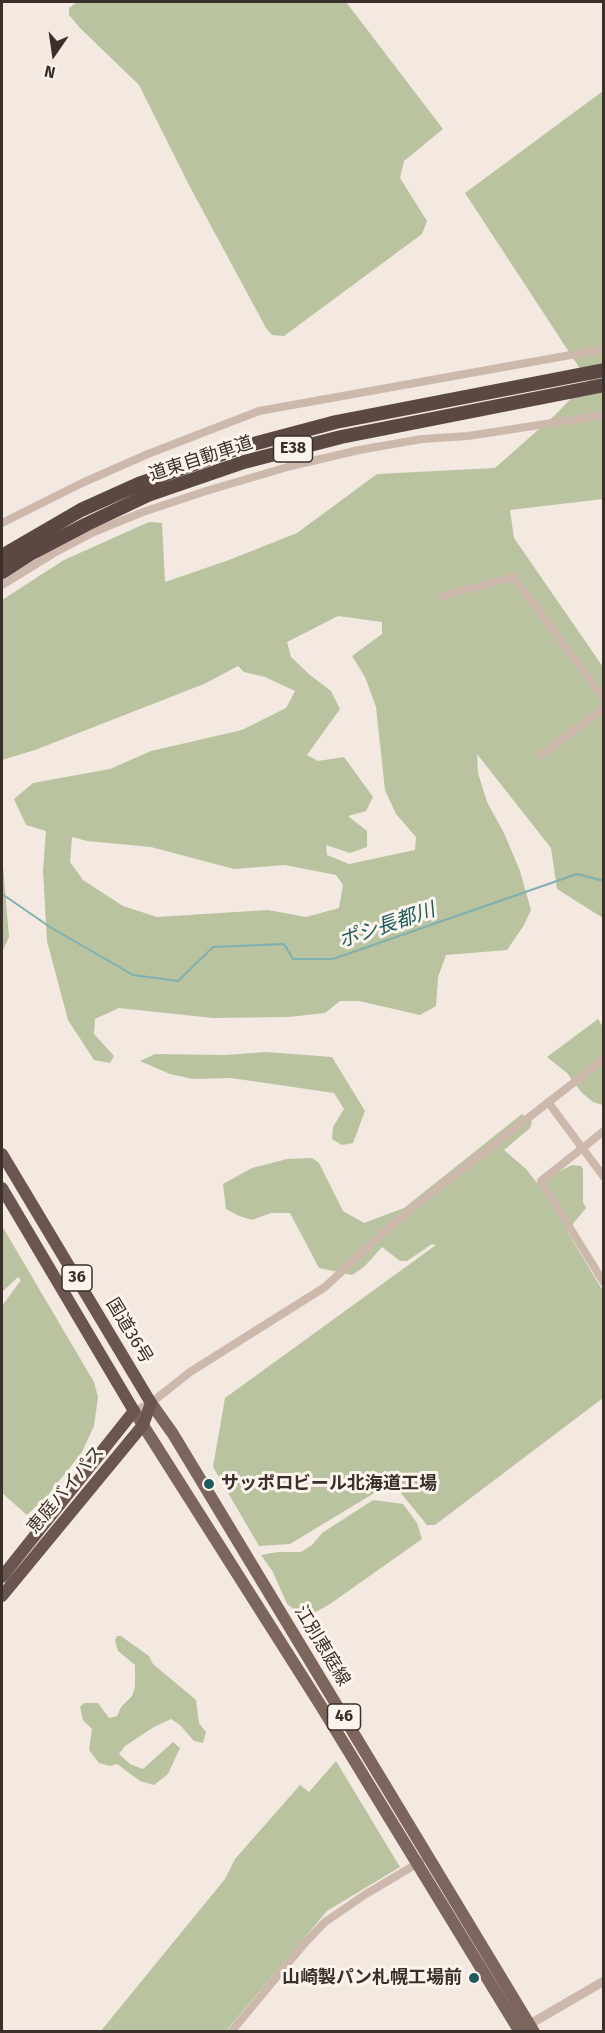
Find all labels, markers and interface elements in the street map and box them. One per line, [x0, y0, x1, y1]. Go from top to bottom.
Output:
north arrow [24, 24, 84, 84]
text: N [43, 62, 57, 82]
street label: 道東自動車道 [146, 432, 256, 486]
road number: E38 [274, 436, 312, 462]
water label: ポシ長都川 [336, 898, 438, 954]
road number: 36 [62, 1265, 92, 1291]
street label: 国道36号 [101, 1294, 157, 1368]
street label: 恵庭バイパス [23, 1442, 109, 1538]
place label: サッポロビール北海道工場 [221, 1473, 437, 1495]
marker: サッポロビール北海道工場 [202, 1477, 216, 1491]
street label: 江別恵庭線 [290, 1602, 354, 1690]
road number: 46 [328, 1704, 360, 1730]
place label: 山崎製パン札幌工場前 [282, 1967, 462, 1989]
marker: 山崎製パン札幌工場前 [467, 1971, 481, 1985]

